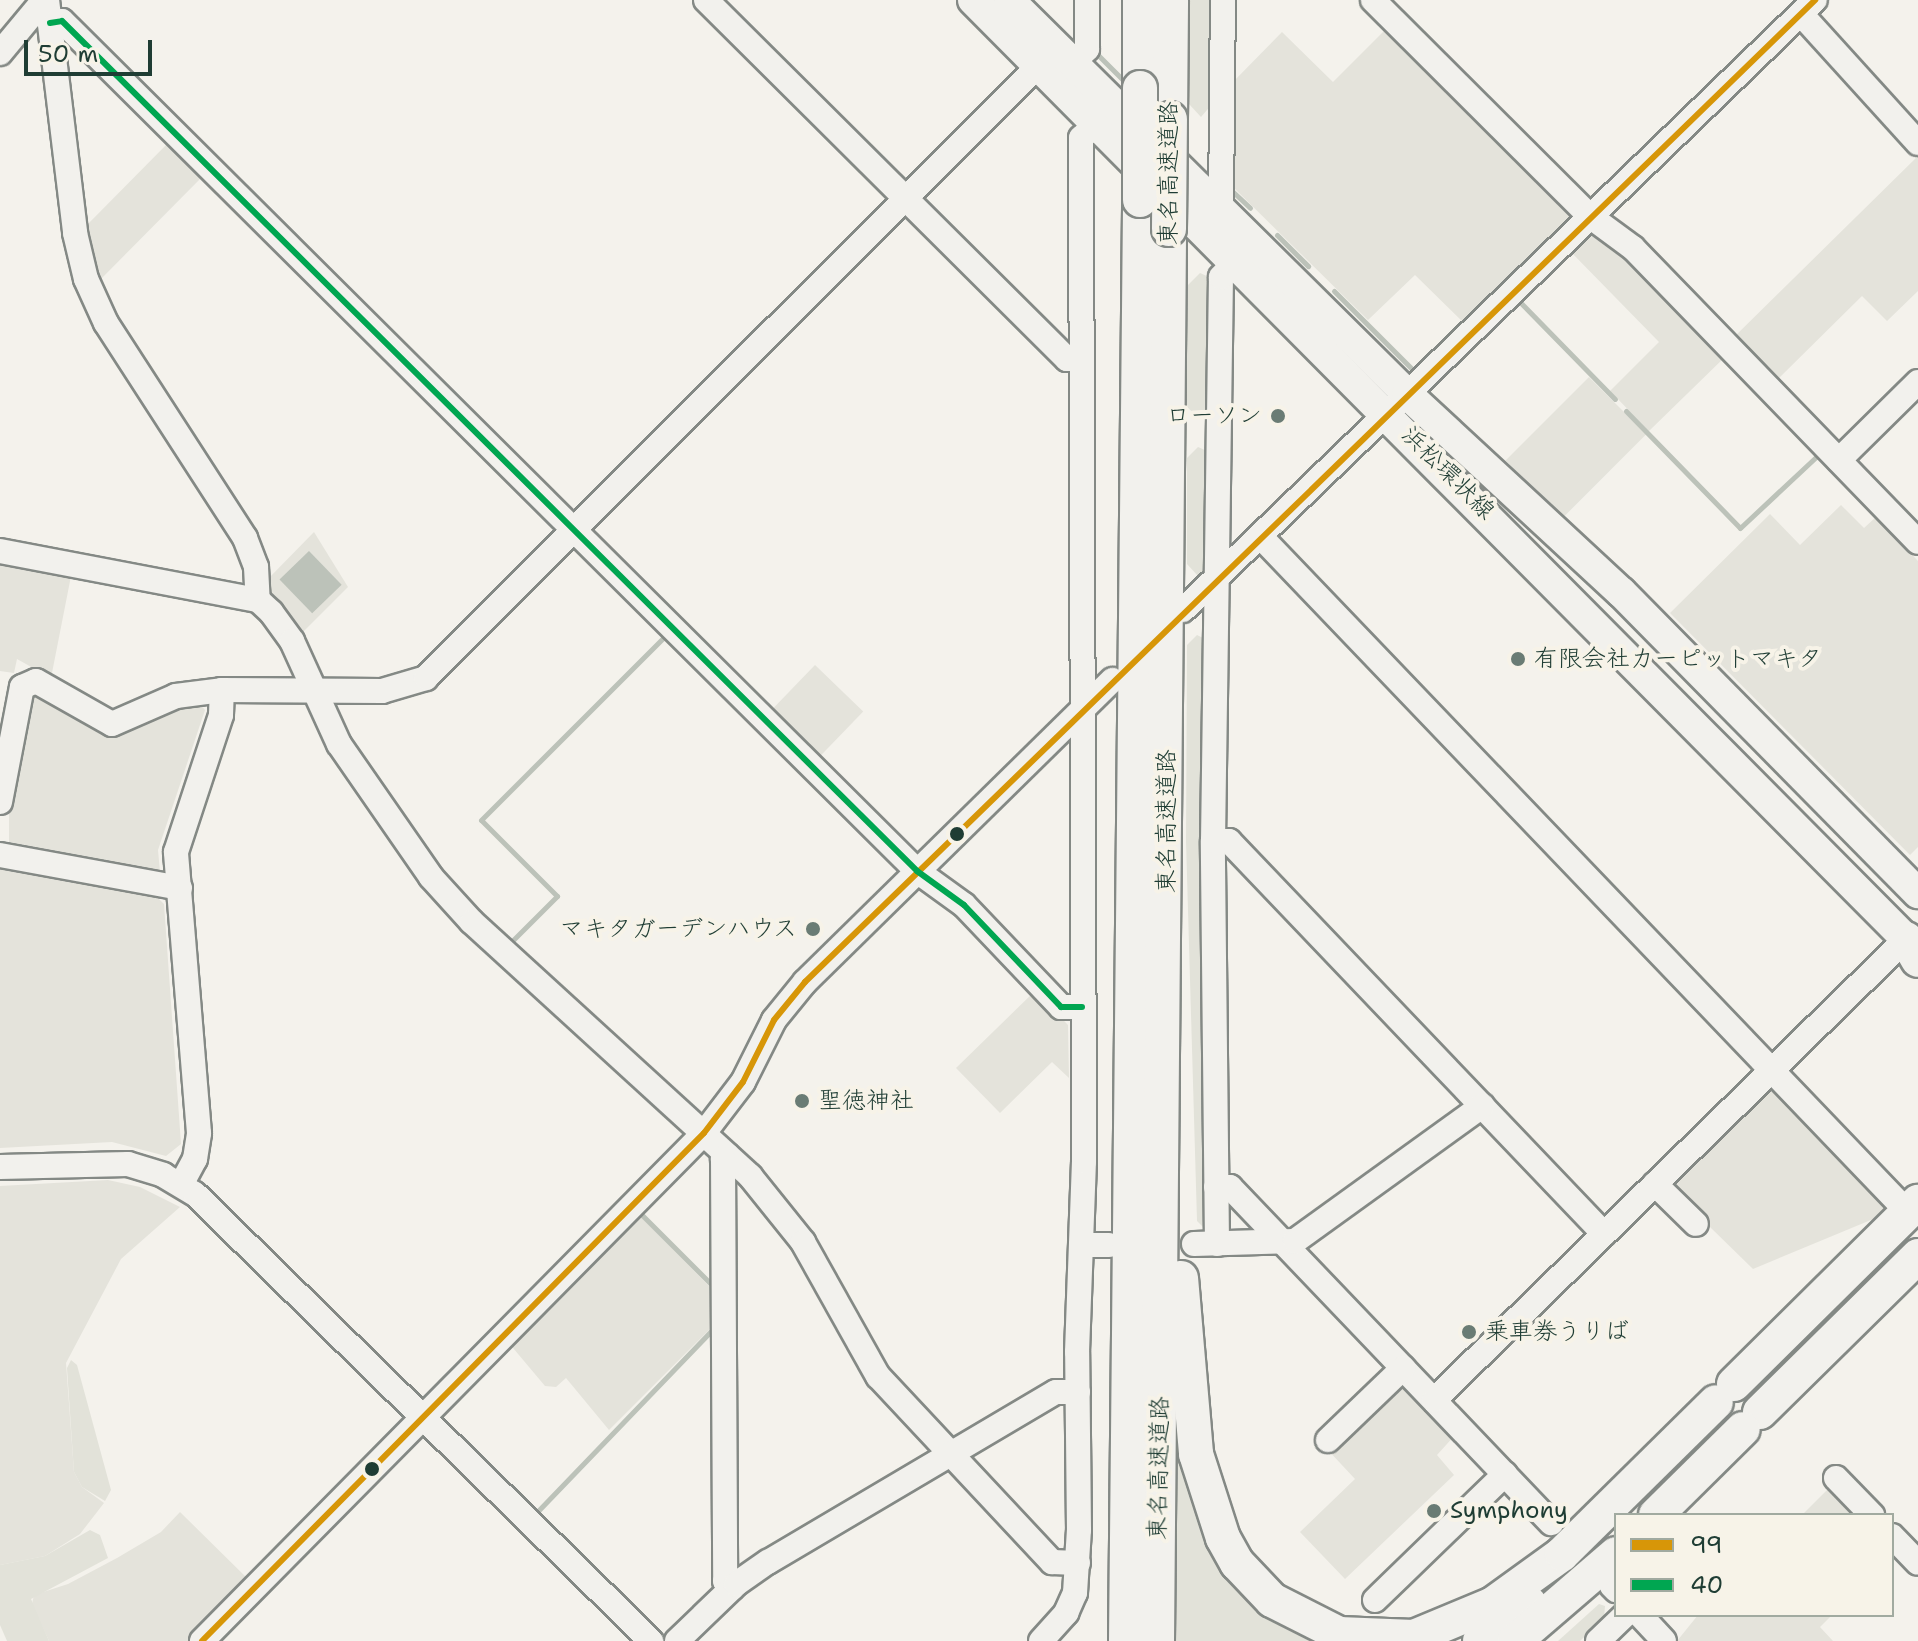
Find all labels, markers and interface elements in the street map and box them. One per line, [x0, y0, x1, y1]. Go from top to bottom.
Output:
scale bar [28, 24, 156, 74]
text: 50 m [38, 38, 98, 70]
street label: 東名高速道路 [1155, 101, 1183, 245]
place label: ローソン [1166, 402, 1262, 430]
marker: ローソン [1269, 407, 1287, 425]
street label: 浜松環状線 [1395, 420, 1501, 526]
place label: 有限会社カーピットマキタ [1534, 645, 1822, 673]
marker: 有限会社カーピットマキタ [1509, 650, 1527, 668]
street label: 東名高速道路 [1153, 749, 1181, 893]
unlabelled marker [949, 826, 965, 842]
place label: マキタガーデンハウス [557, 915, 797, 943]
marker: マキタガーデンハウス [804, 920, 822, 938]
place label: 聖徳神社 [818, 1087, 914, 1115]
marker: 聖徳神社 [793, 1092, 811, 1110]
place label: 乗車券うりば [1485, 1318, 1629, 1346]
marker: 乗車券うりば [1460, 1323, 1478, 1341]
street label: 東名高速道路 [1143, 1396, 1175, 1540]
unlabelled marker [364, 1461, 380, 1477]
place label: Symphony [1450, 1497, 1568, 1525]
marker: Symphony [1425, 1502, 1443, 1520]
legend [1614, 1513, 1894, 1617]
text: 99 [1690, 1529, 1723, 1561]
text: 40 [1690, 1569, 1723, 1601]

